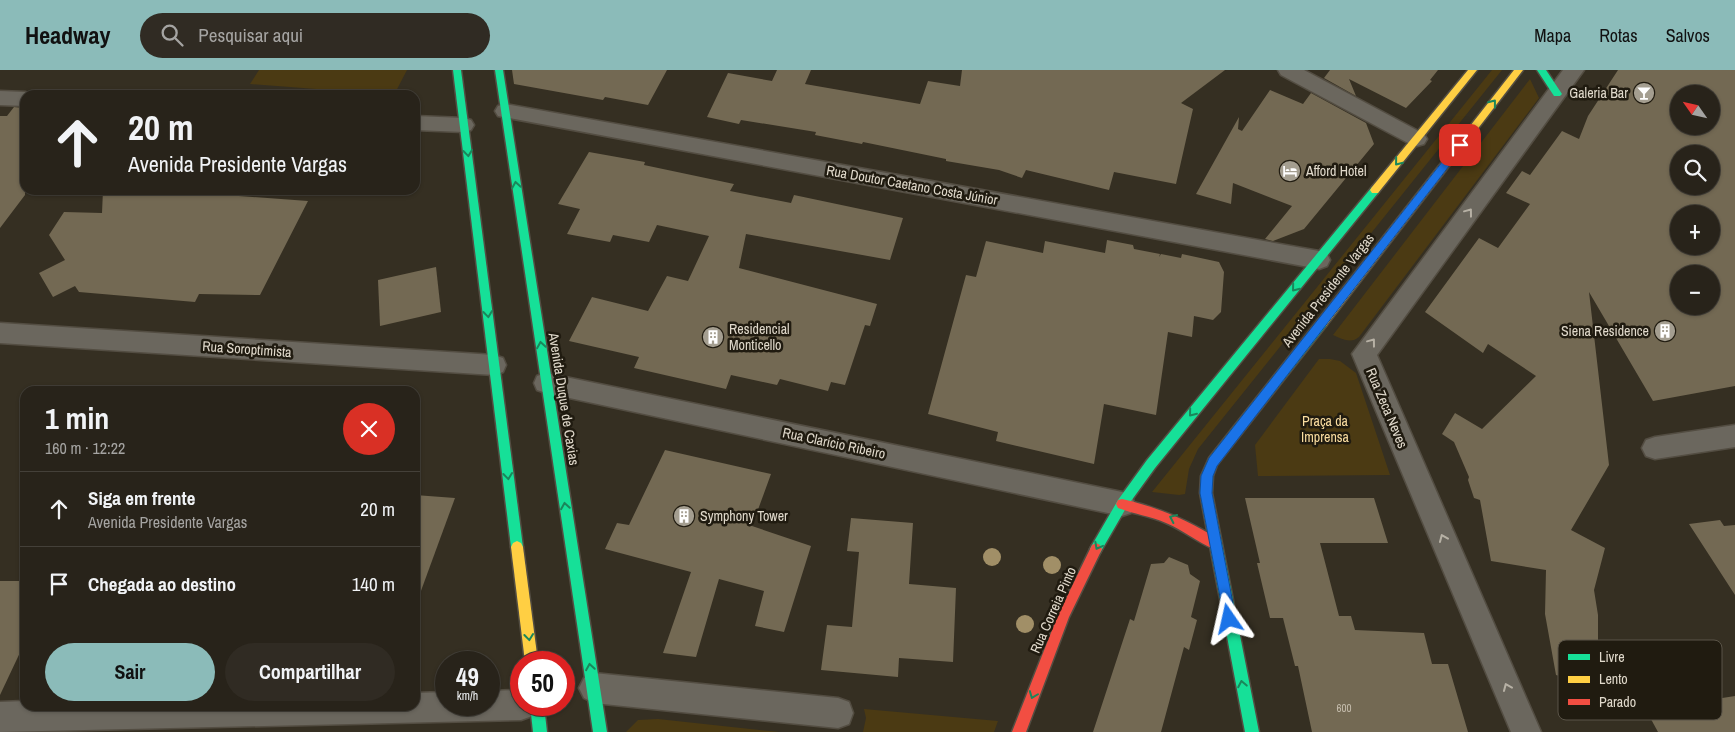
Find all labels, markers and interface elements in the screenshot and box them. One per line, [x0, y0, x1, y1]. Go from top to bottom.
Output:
search box [140, 13, 490, 58]
text: Headway [25, 19, 110, 51]
icon: search [158, 21, 186, 49]
text: Pesquisar aqui [198, 22, 303, 48]
text: Mapa [1534, 23, 1571, 48]
text: Rotas [1599, 23, 1638, 48]
text: Salvos [1666, 23, 1710, 48]
bar icon: Galeria Bar [1632, 81, 1656, 105]
place label: Galeria Bar [1569, 84, 1628, 102]
north arrow [1670, 85, 1720, 135]
map controls [1670, 85, 1720, 315]
one-way arrow [1487, 99, 1496, 109]
text: 20 m [128, 104, 193, 151]
icon: ahead [45, 110, 110, 175]
pin [1439, 124, 1481, 166]
icon: arrive [1446, 131, 1474, 159]
button: search [1670, 145, 1720, 195]
text: Avenida Presidente Vargas [128, 149, 347, 179]
one-way arrow [462, 149, 473, 157]
one-way arrow [1396, 156, 1404, 165]
hotel icon: Afford Hotel [1278, 159, 1302, 183]
street label: Rua Doutor Caetano Costa Júnior [825, 161, 999, 209]
place label: Afford Hotel [1305, 162, 1366, 180]
one-way arrow [511, 180, 522, 188]
button: + [1670, 205, 1720, 255]
one-way arrow [1464, 209, 1472, 218]
street label: Avenida Presidente Vargas [1277, 229, 1378, 351]
button: − [1670, 265, 1720, 315]
one-way arrow [1293, 282, 1301, 291]
one-way arrow [482, 311, 493, 319]
building icon: Siena Residence [1653, 319, 1677, 343]
place label: Residencial Monticello [729, 320, 790, 354]
place label: Siena Residence [1561, 322, 1649, 340]
building icon: Residencial Monticello [701, 325, 725, 349]
street label: Avenida Duque de Caxias [544, 331, 583, 467]
street label: Rua Soroptimista [202, 337, 293, 361]
one-way arrow [1367, 339, 1375, 348]
one-way arrow [536, 341, 546, 350]
street label: Rua Zeca Neves [1362, 365, 1412, 451]
text: 1 min [45, 398, 109, 438]
button: close [343, 403, 395, 455]
one-way arrow [1189, 408, 1198, 417]
park label: Praça da Imprensa [1301, 412, 1350, 446]
street label: Rua Clarício Ribeiro [781, 423, 887, 463]
text: 160 m · 12:22 [45, 437, 125, 459]
one-way arrow [503, 471, 513, 480]
text: Siga em frente [88, 485, 195, 511]
icon: ahead [45, 495, 73, 523]
text: 20 m [360, 496, 395, 522]
one-way arrow [561, 502, 571, 510]
building icon: Symphony Tower [672, 504, 696, 528]
place label: Symphony Tower [700, 507, 788, 525]
text: Avenida Presidente Vargas [88, 511, 247, 533]
one-way arrow [1169, 514, 1178, 524]
one-way arrow [1438, 534, 1449, 543]
one-way arrow [1095, 541, 1105, 550]
street label: Rua Correia Pinto [1026, 564, 1080, 656]
icon: arrive [45, 570, 73, 598]
text: Chegada ao destino [88, 571, 236, 597]
text: 140 m [352, 571, 395, 597]
position arrow [1202, 592, 1254, 644]
one-way arrow [523, 633, 534, 641]
legend [1558, 640, 1722, 720]
button: Sair [45, 643, 215, 701]
button: Compartilhar [225, 643, 395, 701]
text: Livre [1599, 648, 1625, 666]
speed limit sign: 50 [510, 651, 575, 716]
text: 49 [456, 660, 479, 694]
one-way arrow [585, 662, 596, 670]
text: Lento [1599, 670, 1628, 688]
one-way arrow [1238, 680, 1248, 689]
one-way arrow [1502, 683, 1513, 692]
text: km/h [457, 688, 478, 704]
one-way arrow [1029, 690, 1039, 699]
text: Parado [1599, 693, 1636, 711]
house number: 600 [1336, 701, 1352, 715]

